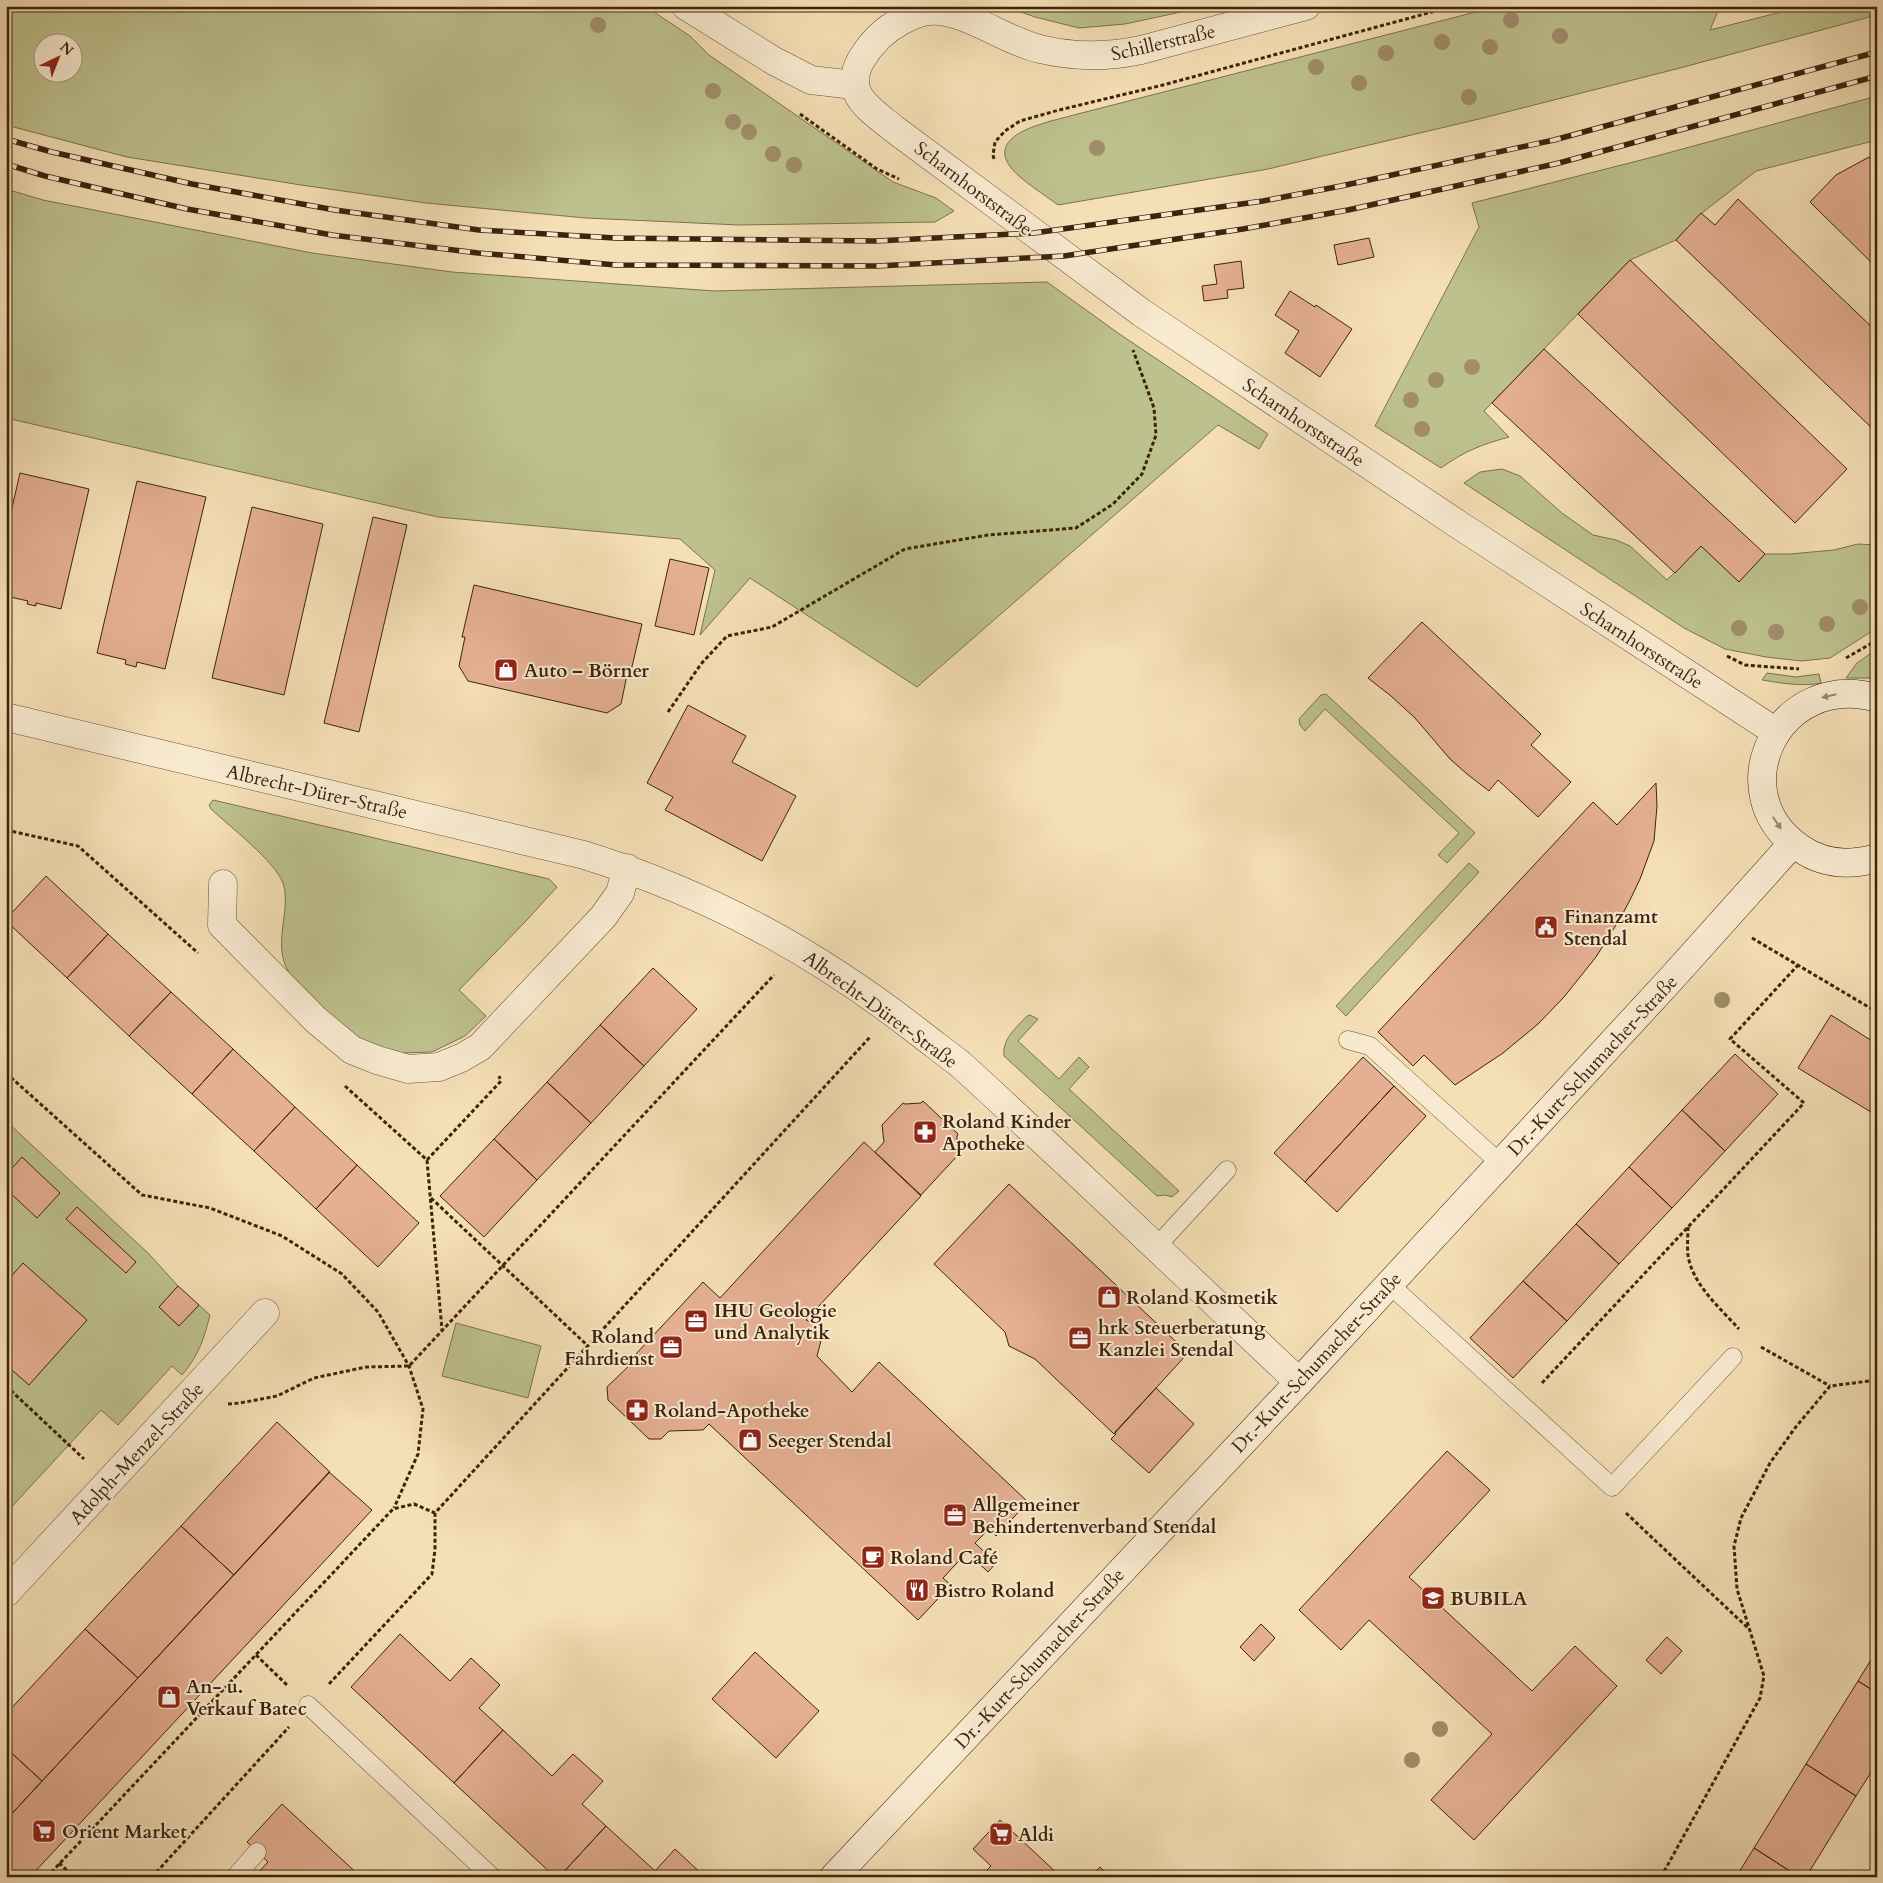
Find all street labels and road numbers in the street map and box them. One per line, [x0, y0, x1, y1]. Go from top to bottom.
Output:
street label: Schillerstraße [1108, 18, 1218, 68]
street label: Scharnhorststraße [909, 136, 1038, 242]
street label: Scharnhorststraße [1237, 372, 1370, 473]
street label: Scharnhorststraße [1575, 596, 1708, 695]
street label: Albrecht-Dürer-Straße [224, 758, 410, 825]
street label: Albrecht-Dürer-Straße [798, 945, 963, 1075]
street label: Dr.-Kurt-Schumacher-Straße [1502, 970, 1684, 1162]
street label: Dr.-Kurt-Schumacher-Straße [1226, 1267, 1408, 1459]
street label: Adolph-Menzel-Straße [64, 1377, 210, 1531]
street label: Dr.-Kurt-Schumacher-Straße [949, 1563, 1131, 1755]

